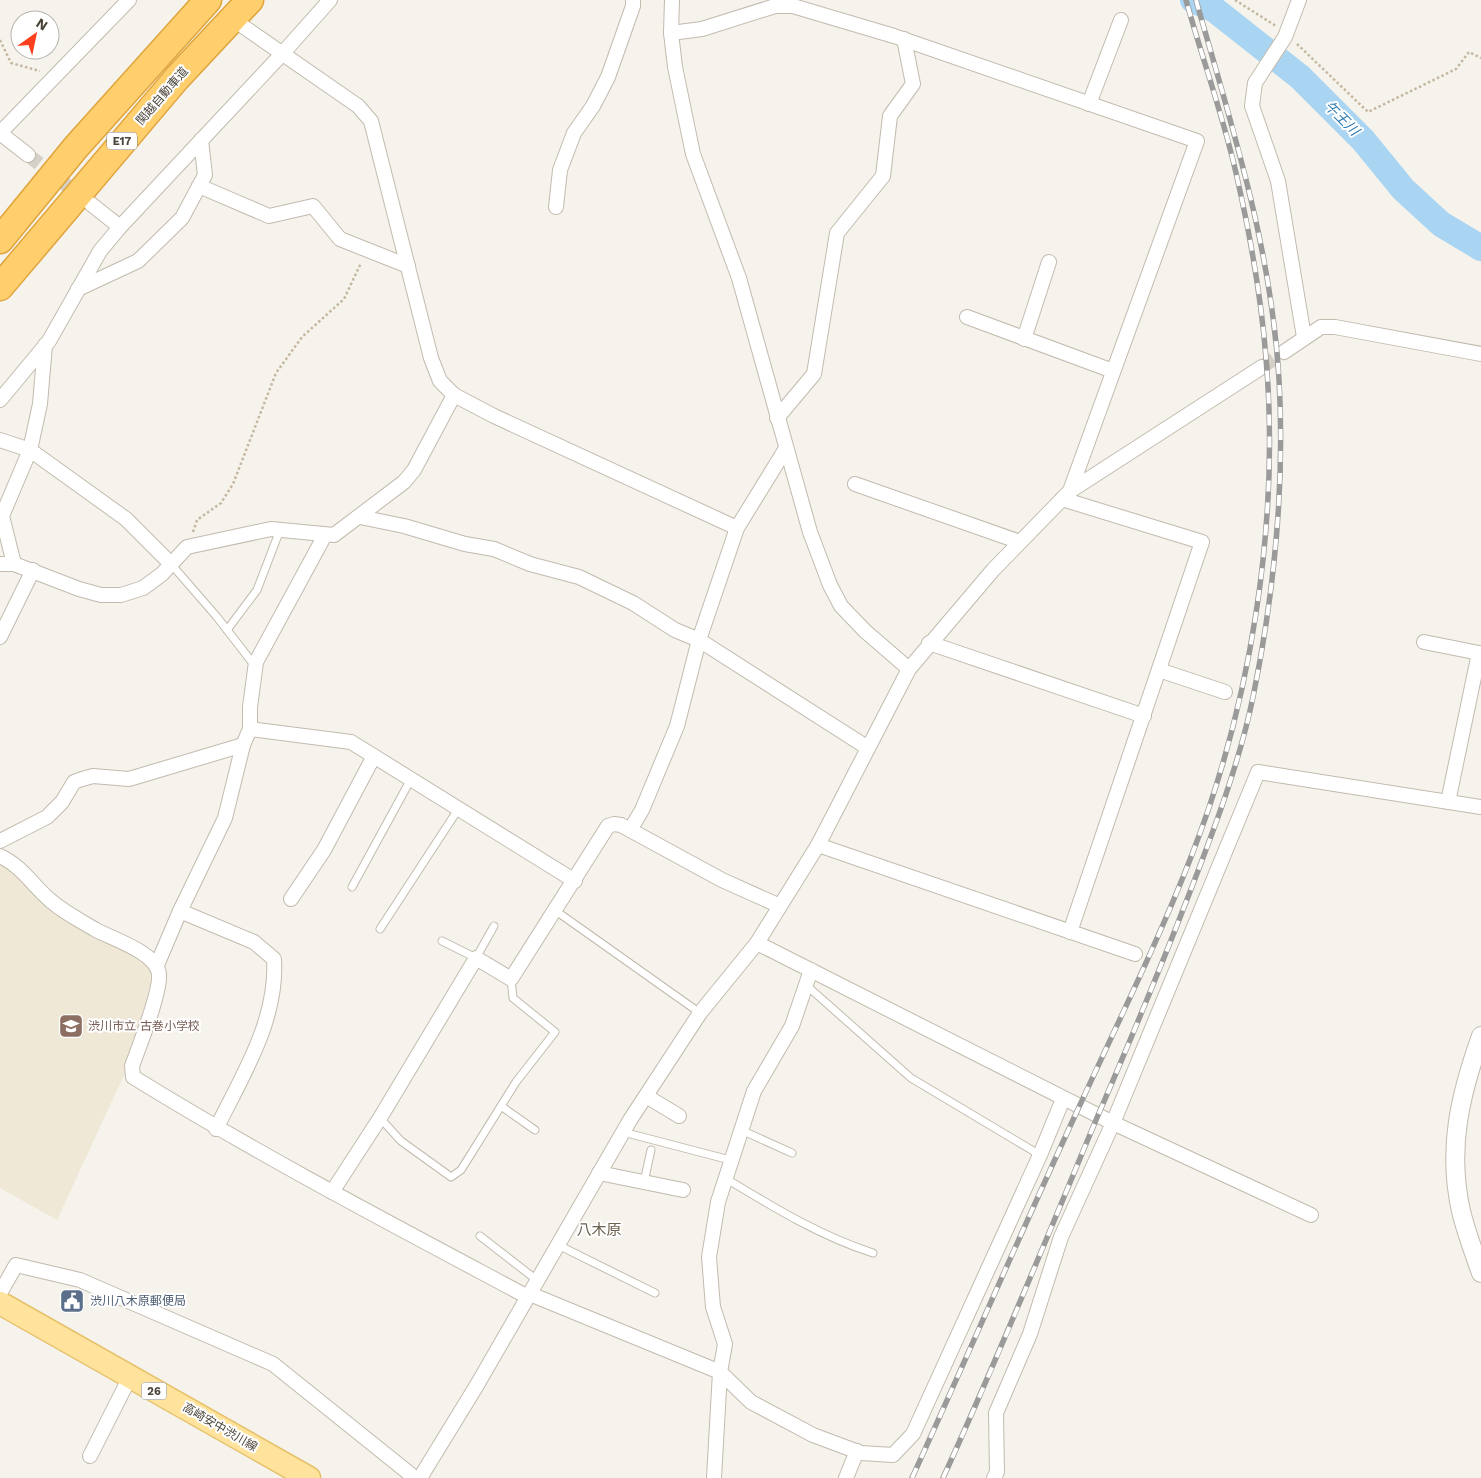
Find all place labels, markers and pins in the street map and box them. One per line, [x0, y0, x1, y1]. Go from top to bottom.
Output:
school or university icon: 渋川市立 古巻小学校 [58, 1013, 84, 1039]
place label: 渋川市立 古巻小学校 [88, 1019, 200, 1033]
public building icon: 渋川八木原郵便局 [59, 1288, 85, 1314]
place label: 渋川八木原郵便局 [90, 1294, 186, 1308]

